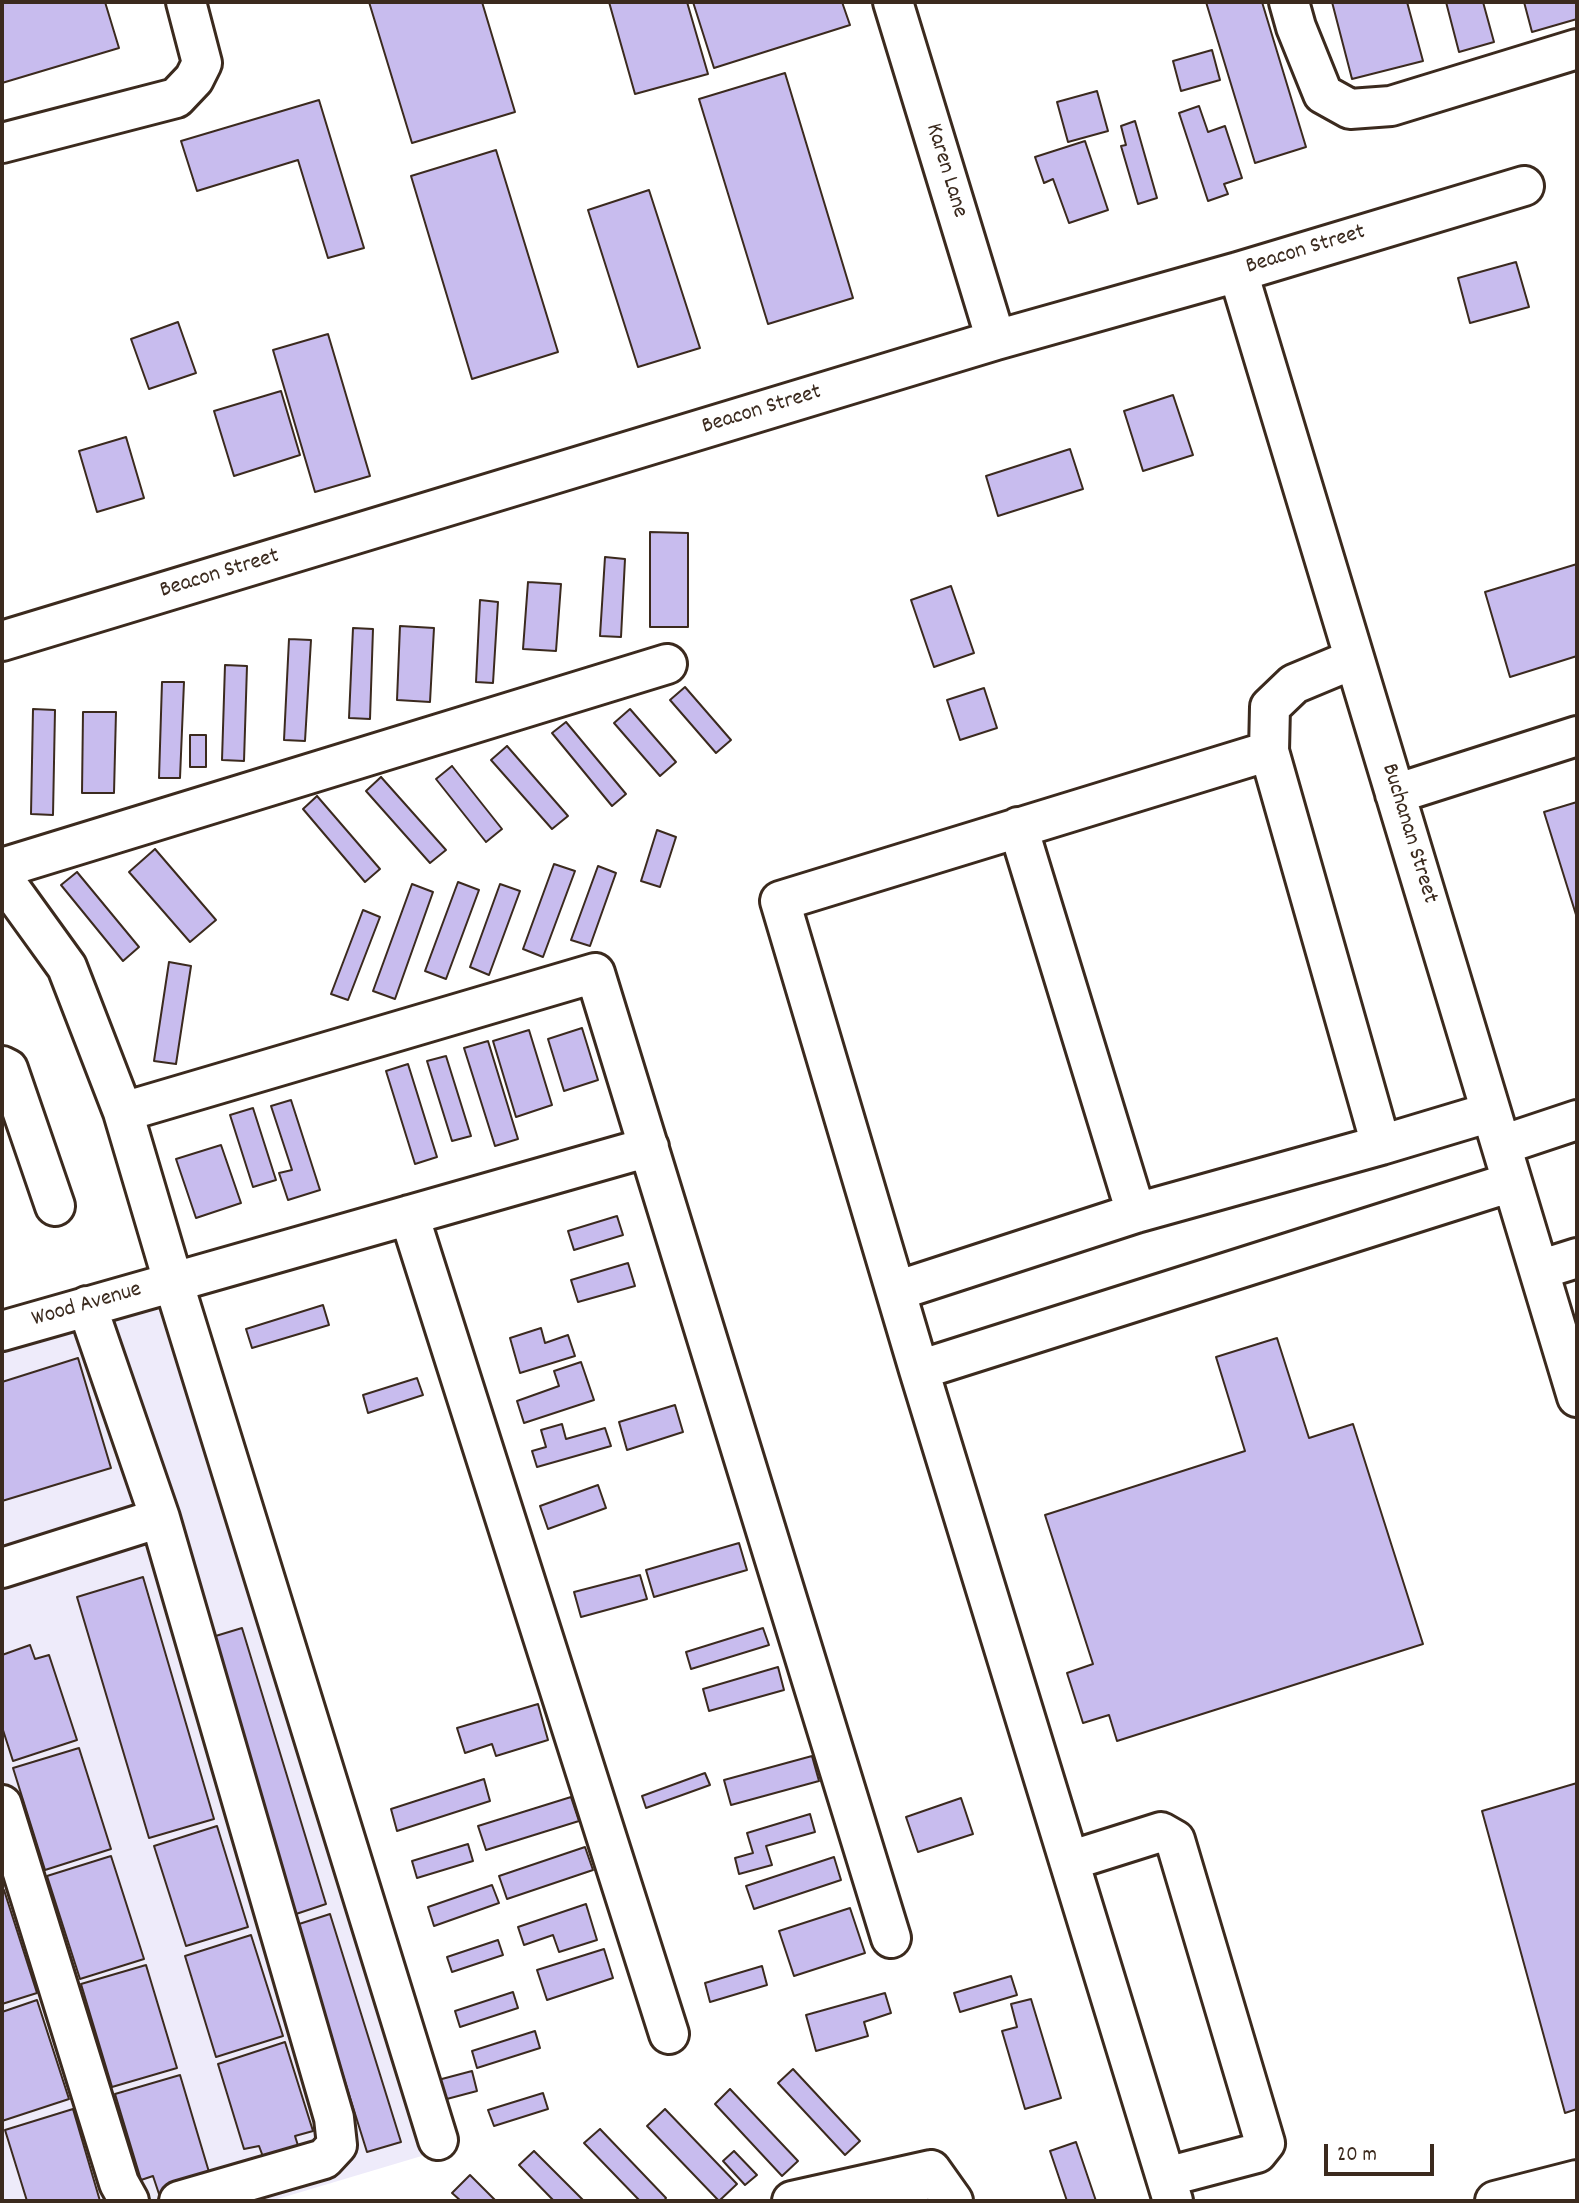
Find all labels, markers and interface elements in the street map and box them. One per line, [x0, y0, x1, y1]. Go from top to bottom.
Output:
street label: Karen Lane [918, 121, 972, 221]
street label: Beacon Street [1243, 220, 1369, 282]
street label: Beacon Street [699, 380, 825, 442]
street label: Beacon Street [157, 544, 283, 606]
street label: Buchanan Street [1374, 761, 1442, 907]
street label: Wood Avenue [29, 1277, 145, 1335]
scale bar [1327, 2130, 1437, 2174]
text: 20 m [1337, 2141, 1377, 2171]

